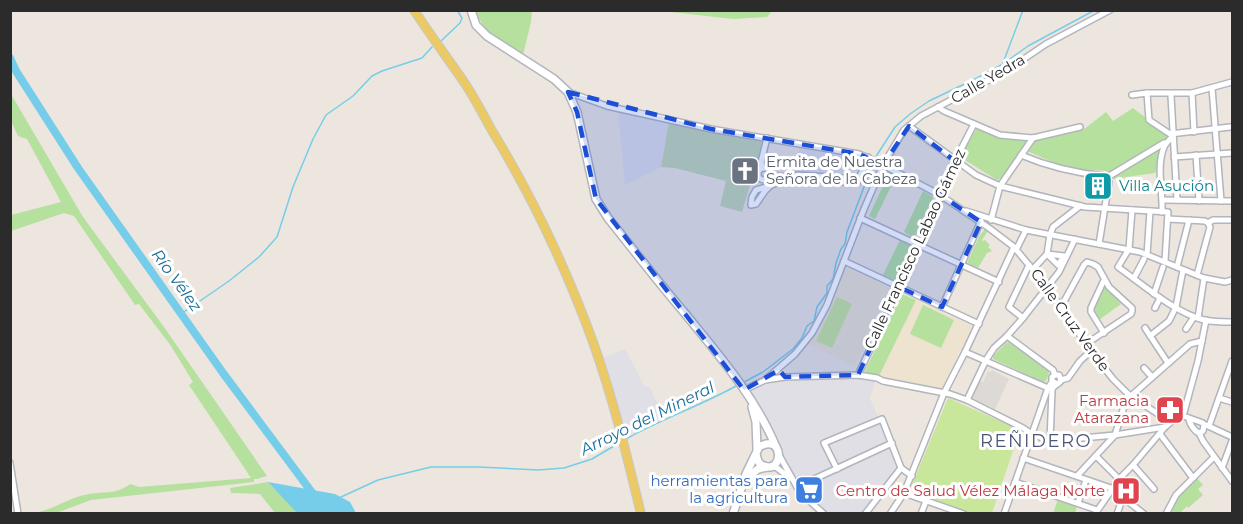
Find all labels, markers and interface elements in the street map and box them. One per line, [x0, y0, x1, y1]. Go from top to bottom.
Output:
street label: Calle Yedra [947, 50, 1028, 107]
street label: Calle Francisco Labao Gámez [860, 145, 969, 352]
place label: Ermita de Nuestra Señora de la Cabeza [766, 152, 917, 188]
church icon: Ermita de Nuestra Señora de la Cabeza [729, 155, 761, 187]
building icon: Villa Asución [1082, 170, 1114, 202]
place label: Villa Asución [1119, 176, 1214, 195]
water label: Río Vélez [148, 246, 206, 316]
street label: Calle Cruz Verde [1027, 265, 1114, 375]
water label: Arroyo del Mineral [576, 377, 718, 460]
place label: Farmacia Atarazana [1074, 391, 1149, 427]
pharmacy icon: Farmacia Atarazana [1154, 394, 1186, 426]
district label: REÑIDERO [980, 430, 1092, 452]
place label: herramientas para la agricultura [650, 471, 788, 507]
supermarket icon: herramientas para la agricultura [793, 474, 825, 506]
hospital icon: Centro de Salud Vélez Málaga Norte [1110, 475, 1142, 507]
place label: Centro de Salud Vélez Málaga Norte [836, 481, 1105, 500]

